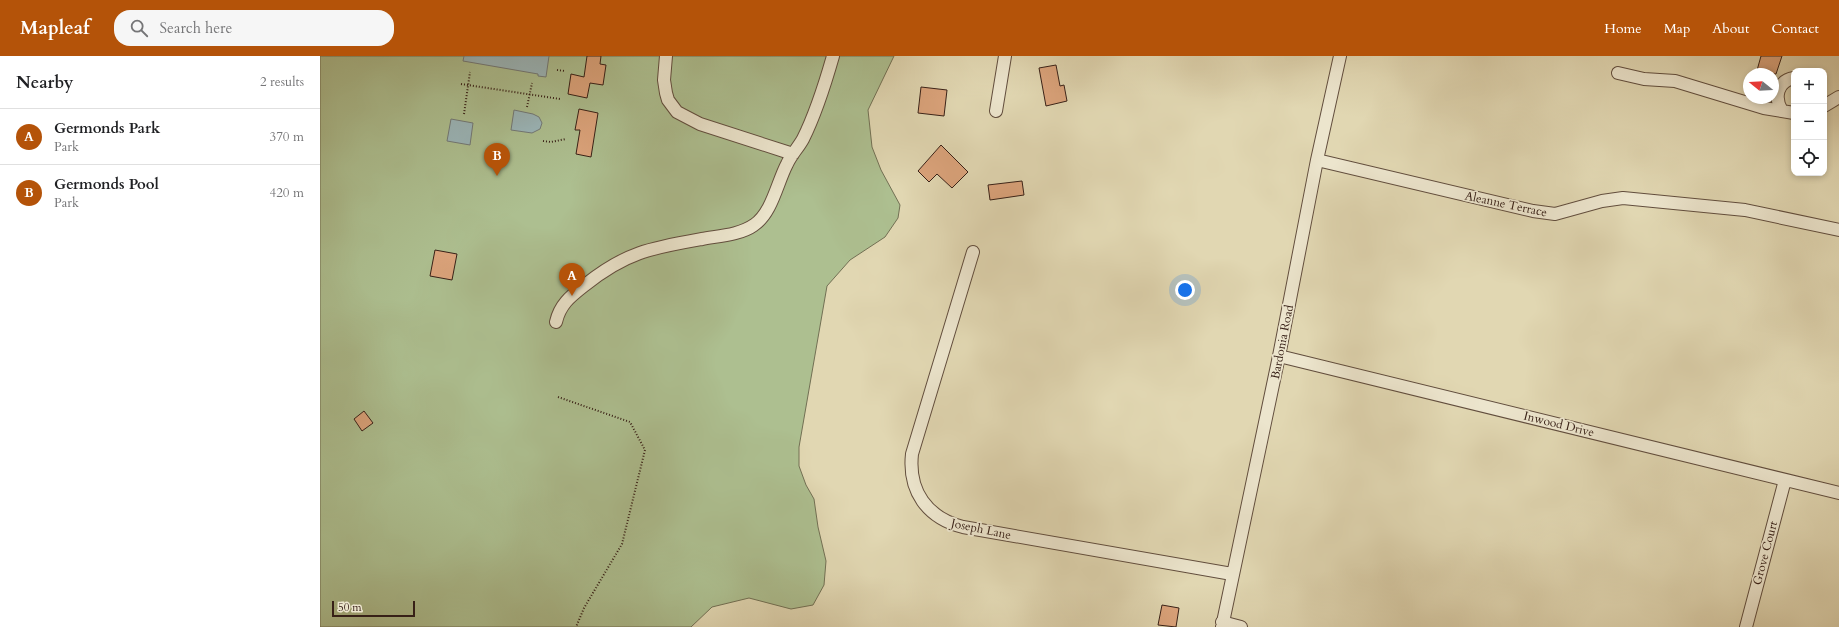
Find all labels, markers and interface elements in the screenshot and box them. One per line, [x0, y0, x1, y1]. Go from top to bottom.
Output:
search box [114, 10, 394, 46]
text: Mapleaf [20, 15, 90, 41]
icon: search [128, 17, 150, 39]
text: Search here [160, 18, 232, 38]
text: Home [1604, 19, 1642, 38]
text: Map [1664, 19, 1690, 38]
text: About [1712, 19, 1749, 38]
text: Contact [1771, 19, 1819, 38]
north arrow [1743, 68, 1779, 104]
map controls [1791, 68, 1827, 176]
button: + [1791, 68, 1827, 104]
text: Nearby [16, 71, 73, 94]
text: 2 results [260, 73, 304, 91]
button: − [1791, 104, 1827, 140]
text: Germonds Park [54, 118, 160, 138]
text: A [24, 128, 34, 146]
text: 370 m [270, 128, 304, 146]
text: Park [54, 138, 79, 156]
button: locate [1791, 140, 1827, 176]
pin: B [484, 143, 510, 176]
text: Germonds Pool [54, 174, 159, 194]
text: B [24, 184, 34, 202]
text: 420 m [270, 184, 304, 202]
street label: Aleanne Terrace [1463, 187, 1549, 221]
text: Park [54, 194, 79, 212]
pin: A [559, 263, 585, 296]
your location [1175, 280, 1195, 300]
street label: Bardonia Road [1267, 303, 1297, 381]
street label: Inwood Drive [1522, 408, 1596, 440]
street label: Joseph Lane [948, 514, 1012, 543]
street label: Grove Court [1749, 519, 1781, 587]
scale bar [332, 599, 415, 618]
text: 50 m [338, 600, 362, 615]

